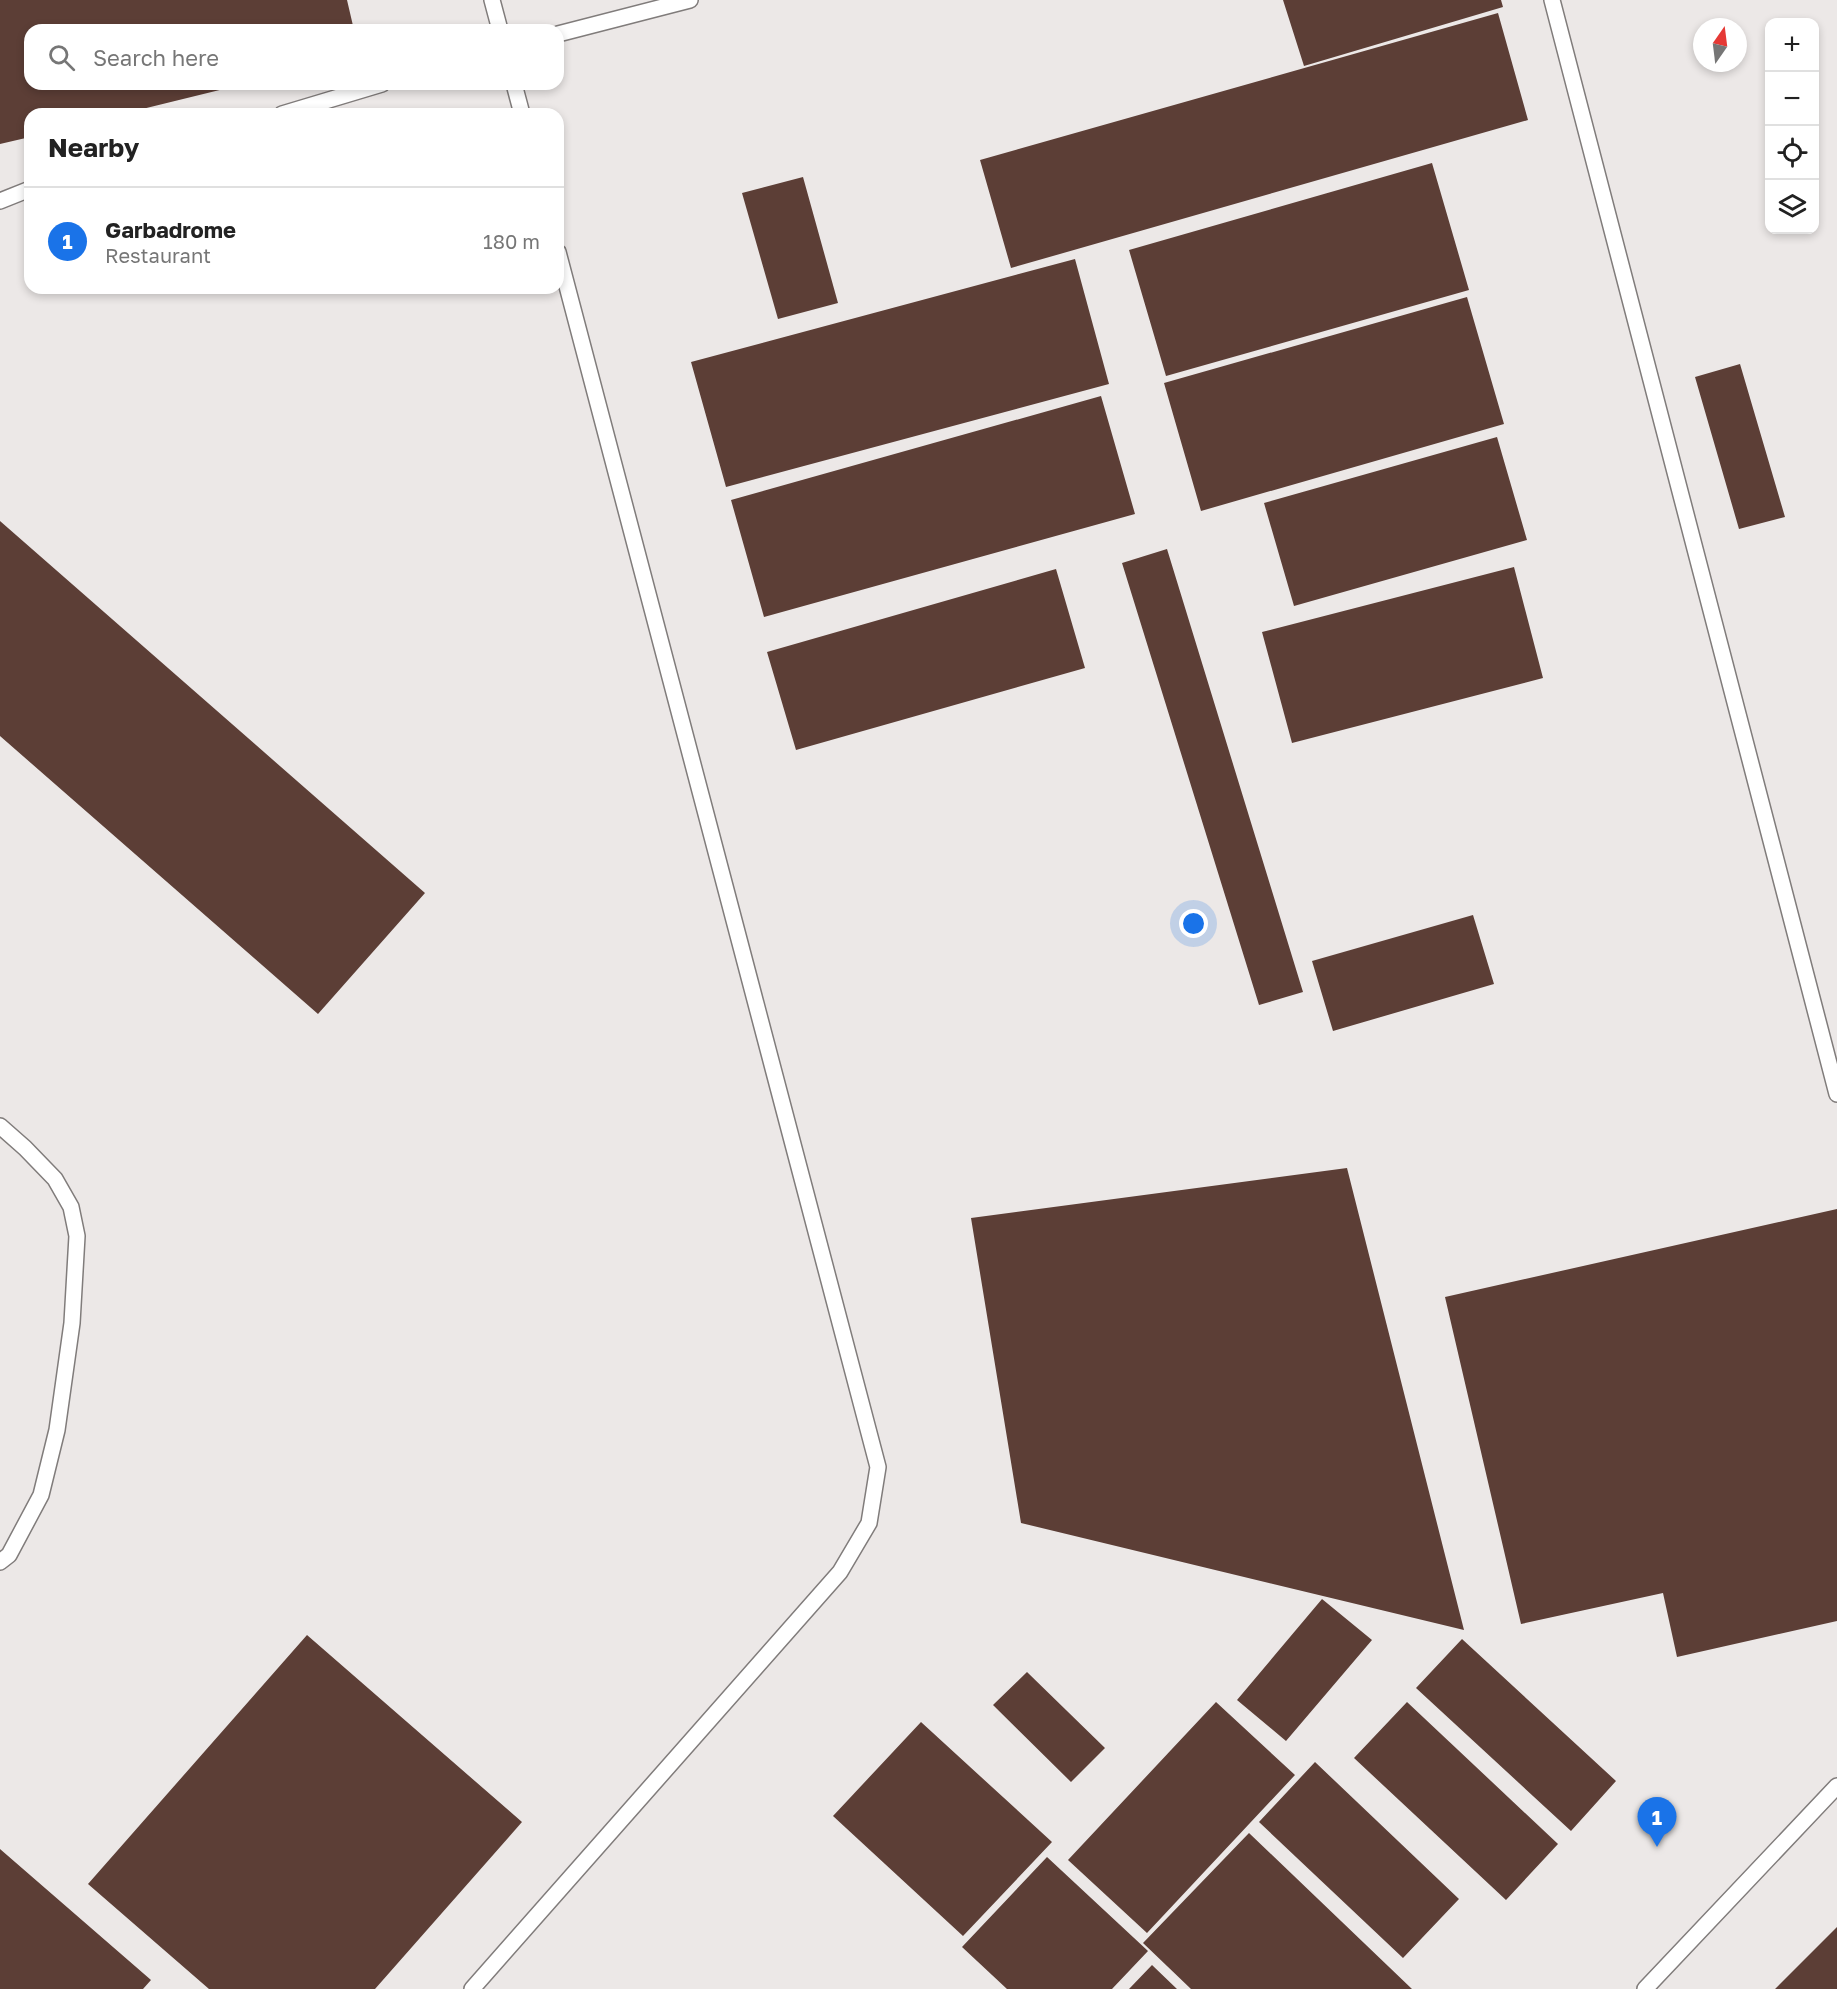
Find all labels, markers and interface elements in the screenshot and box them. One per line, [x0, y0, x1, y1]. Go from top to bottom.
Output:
north arrow [1693, 18, 1747, 72]
map controls [1765, 18, 1819, 234]
button: + [1765, 18, 1819, 72]
search box [24, 24, 564, 90]
icon: search [45, 41, 78, 74]
text: Search here [93, 44, 219, 71]
button: − [1765, 72, 1819, 126]
button: locate [1765, 126, 1819, 180]
text: Nearby [48, 132, 139, 163]
button: layers [1765, 180, 1819, 234]
text: Garbadrome [105, 216, 236, 243]
text: 1 [62, 229, 73, 253]
text: 180 m [483, 229, 540, 253]
text: Restaurant [105, 243, 211, 267]
your location [1179, 909, 1208, 938]
pin: 1 [1638, 1798, 1676, 1847]

